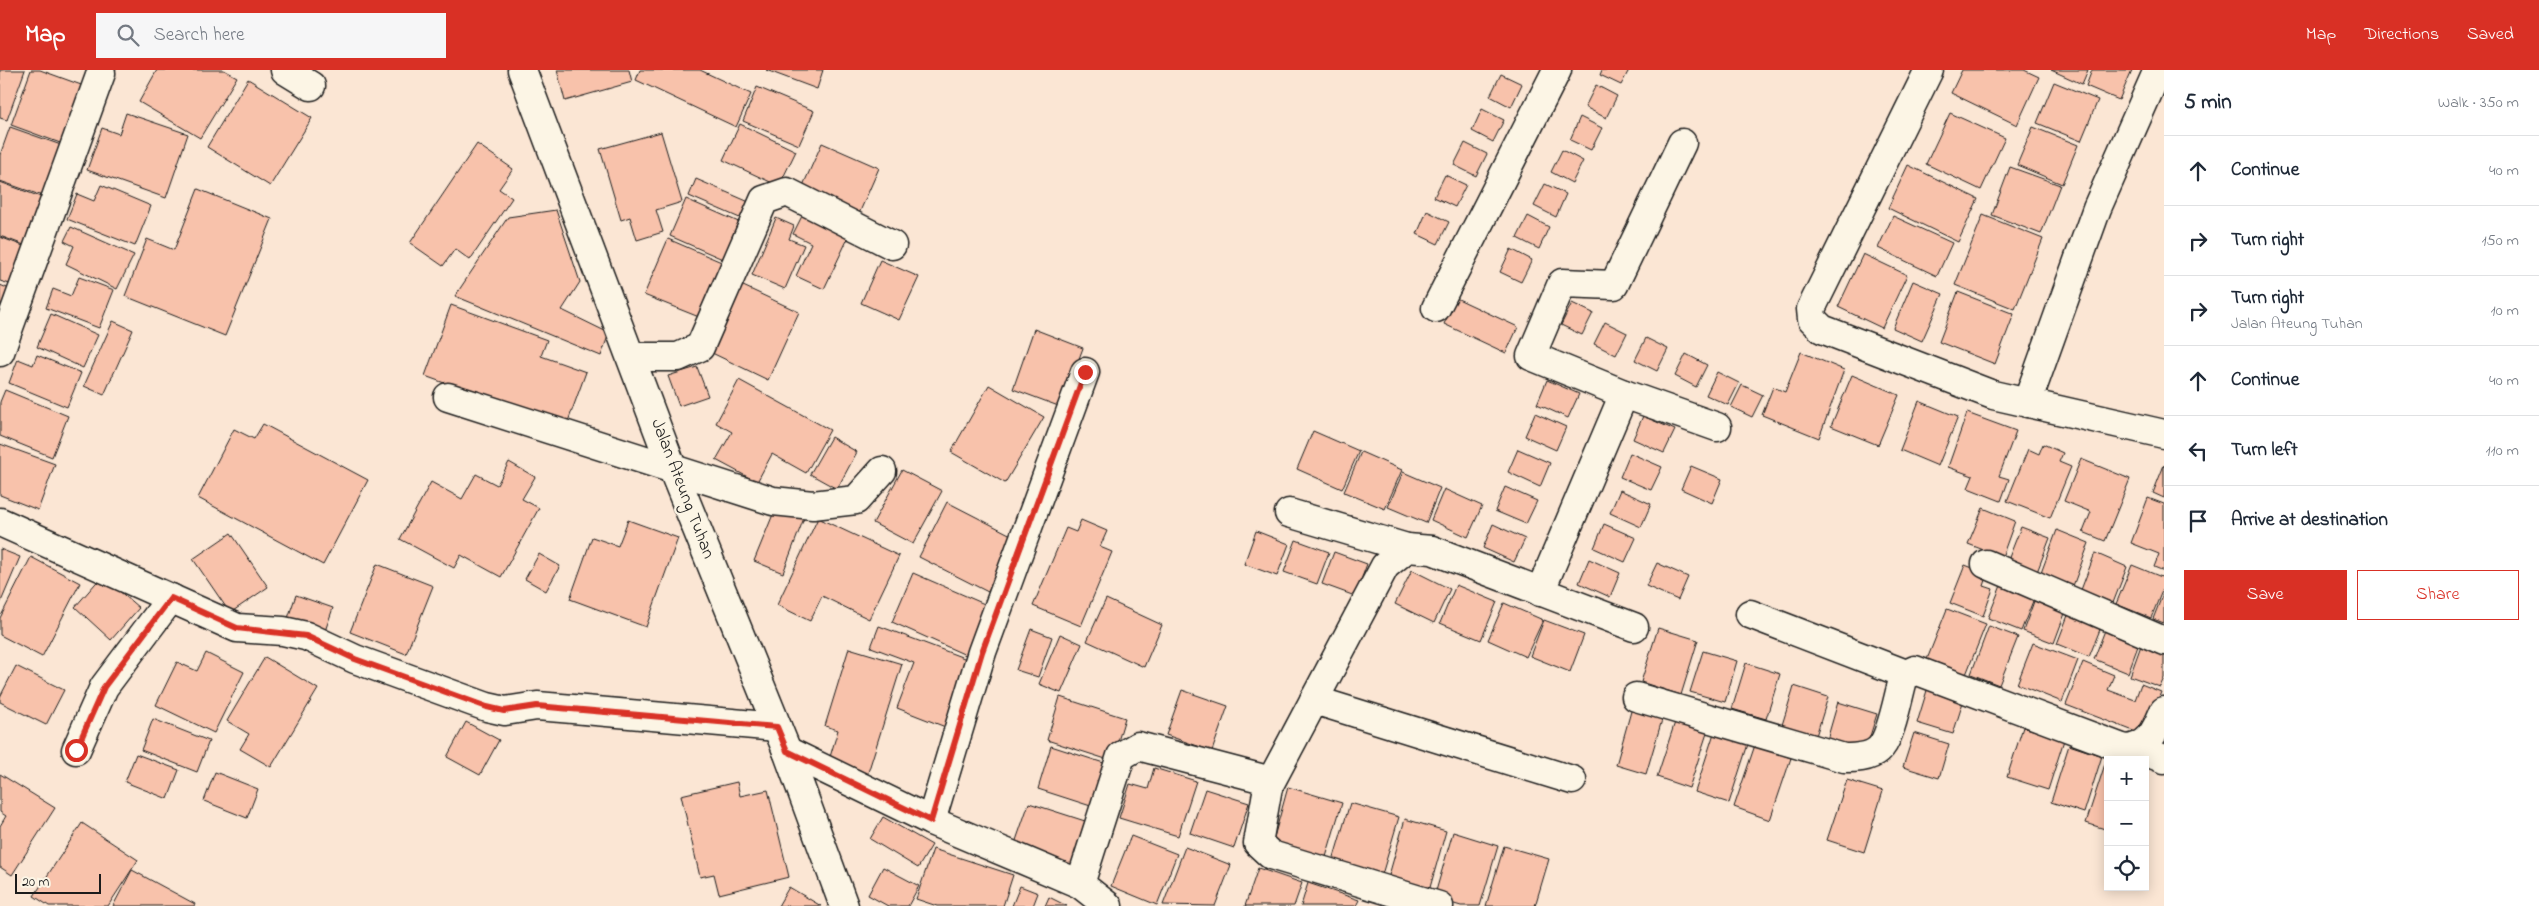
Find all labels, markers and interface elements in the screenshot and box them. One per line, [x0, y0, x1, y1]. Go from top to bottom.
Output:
search box [96, 13, 446, 58]
text: Map [25, 18, 66, 53]
icon: search [114, 21, 142, 49]
text: Search here [154, 22, 245, 49]
text: Map [2306, 22, 2336, 48]
text: Directions [2364, 22, 2439, 48]
text: Saved [2467, 22, 2514, 48]
text: 5 min [2184, 88, 2232, 118]
text: Walk · 350 m [2438, 91, 2519, 115]
icon: ahead [2184, 157, 2212, 185]
text: Continue [2231, 157, 2299, 184]
text: 40 m [2489, 159, 2519, 183]
icon: right [2184, 227, 2212, 255]
text: Turn right [2231, 227, 2304, 254]
text: 150 m [2481, 229, 2519, 253]
text: Turn right [2231, 285, 2304, 312]
icon: right [2184, 297, 2212, 325]
text: 10 m [2491, 299, 2519, 323]
text: Jalan Ateung Tuhan [2231, 312, 2363, 336]
route end [1074, 361, 1097, 384]
icon: ahead [2184, 367, 2212, 395]
text: Continue [2231, 367, 2299, 394]
text: 40 m [2489, 369, 2519, 393]
street label: Jalan Ateung Tuhan [642, 415, 721, 563]
icon: left [2184, 437, 2212, 465]
text: Turn left [2231, 437, 2298, 464]
text: 110 m [2485, 439, 2519, 463]
icon: arrive [2184, 507, 2212, 535]
text: Arrive at destination [2231, 507, 2388, 534]
button: Save [2184, 570, 2347, 620]
button: Share [2357, 570, 2519, 620]
route start [65, 739, 88, 762]
map controls [2104, 756, 2149, 891]
button: + [2104, 756, 2149, 801]
button: − [2104, 801, 2149, 846]
button: locate [2104, 846, 2149, 891]
scale bar [15, 871, 101, 894]
text: 20 m [22, 872, 49, 893]

